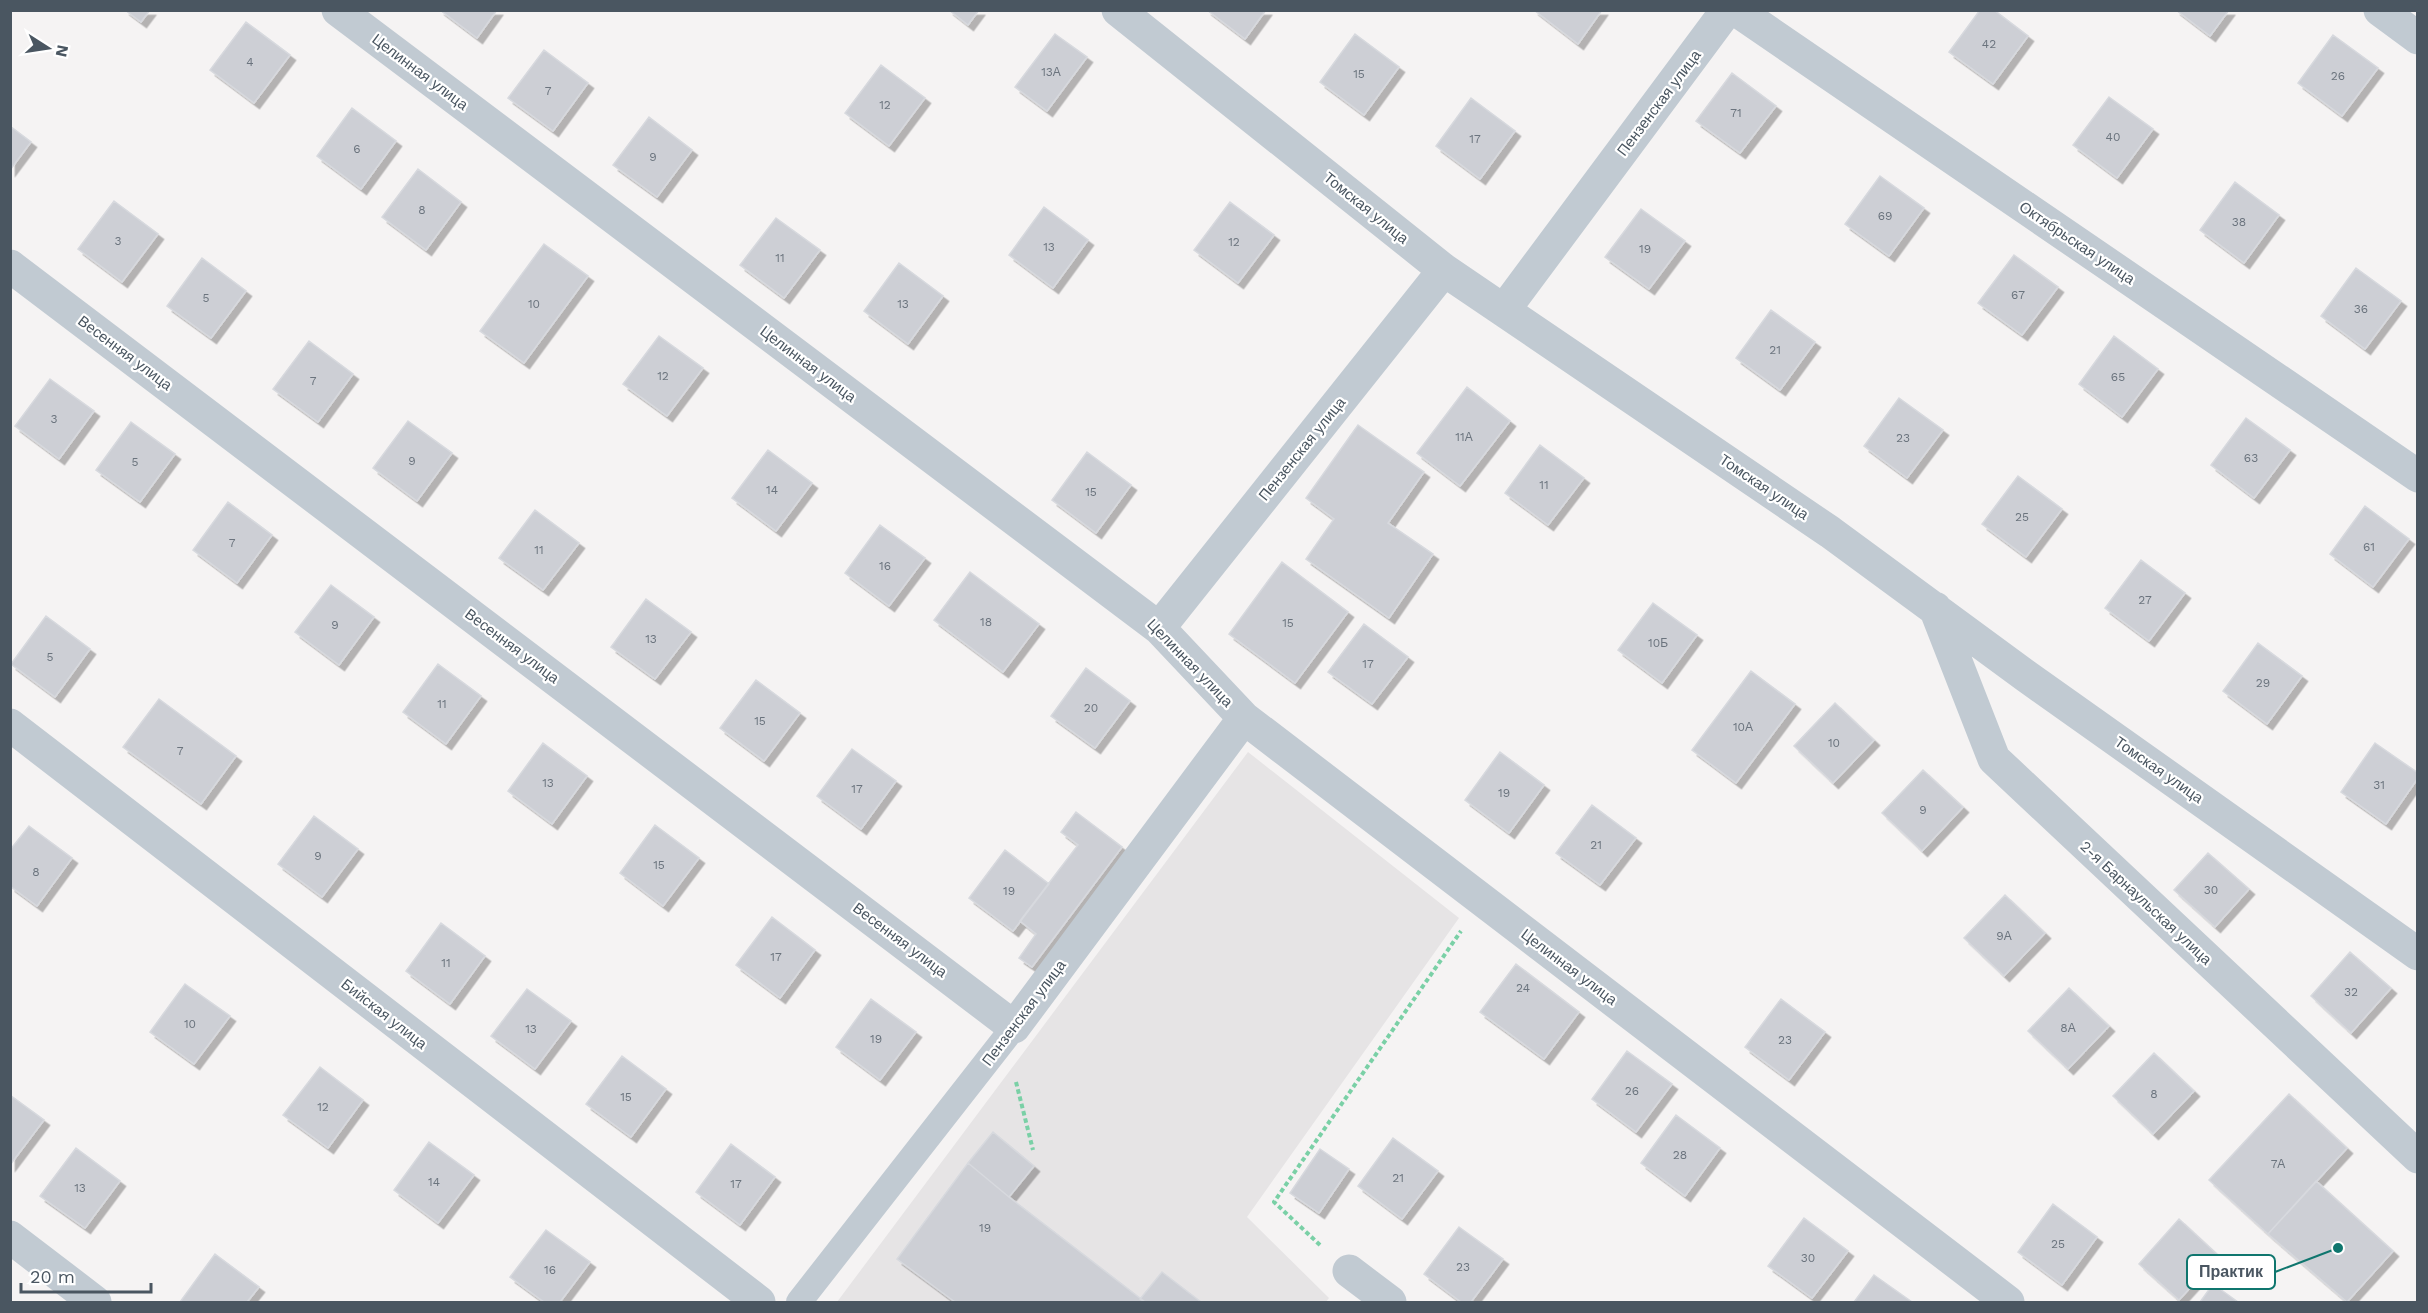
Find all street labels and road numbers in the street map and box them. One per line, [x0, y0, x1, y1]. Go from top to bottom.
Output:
street label: Целинная улица [368, 30, 472, 114]
street label: Пензенская улица [1613, 46, 1705, 160]
street label: Томская улица [1320, 168, 1413, 248]
street label: Октябрьская улица [2016, 198, 2139, 289]
street label: Весенняя улица [74, 312, 176, 395]
street label: Целинная улица [756, 322, 860, 406]
street label: Пензенская улица [1255, 393, 1350, 504]
street label: Томская улица [1716, 450, 1813, 524]
street label: Весенняя улица [461, 605, 563, 688]
street label: Целинная улица [1143, 615, 1237, 711]
street label: Томская улица [2111, 733, 2207, 808]
street label: 2-я Барнаульская улица [2077, 837, 2216, 969]
street label: Весенняя улица [849, 899, 951, 982]
street label: Целинная улица [1517, 925, 1621, 1009]
street label: Пензенская улица [978, 956, 1070, 1070]
street label: Бийская улица [338, 975, 431, 1053]

